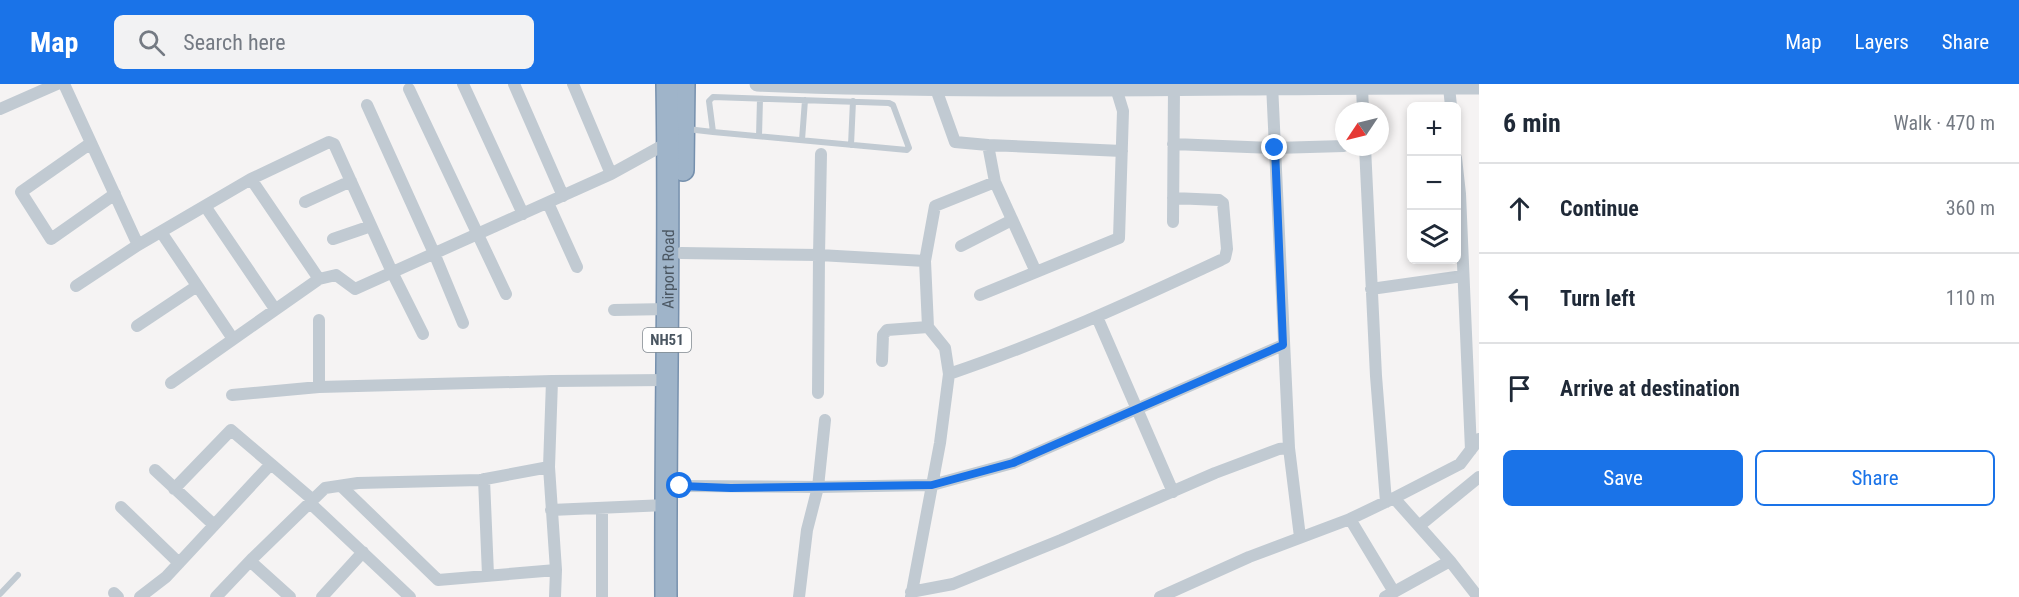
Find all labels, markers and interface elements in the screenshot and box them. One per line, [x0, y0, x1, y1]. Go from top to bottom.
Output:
search box [114, 15, 534, 69]
text: Map [30, 26, 78, 59]
icon: search [135, 26, 168, 59]
text: Search here [183, 30, 286, 55]
text: Map [1785, 30, 1822, 54]
text: Layers [1855, 30, 1909, 54]
text: Share [1942, 30, 1989, 54]
north arrow [1335, 102, 1389, 156]
map controls [1407, 102, 1461, 264]
button: + [1407, 102, 1461, 156]
text: 6 min [1503, 108, 1561, 138]
text: Walk · 470 m [1894, 111, 1995, 135]
route end [1261, 134, 1287, 160]
button: − [1407, 156, 1461, 210]
icon: ahead [1503, 192, 1536, 225]
text: Continue [1560, 196, 1639, 221]
text: 360 m [1946, 196, 1995, 220]
button: layers [1407, 210, 1461, 264]
street label: Airport Road [658, 229, 677, 309]
icon: left [1503, 282, 1536, 315]
text: Turn left [1560, 286, 1635, 311]
text: 110 m [1946, 286, 1995, 310]
road number: NH51 [643, 328, 691, 352]
icon: arrive [1503, 372, 1536, 405]
text: Arrive at destination [1560, 376, 1740, 401]
button: Save [1503, 450, 1743, 506]
button: Share [1755, 450, 1995, 506]
route start [666, 472, 692, 498]

